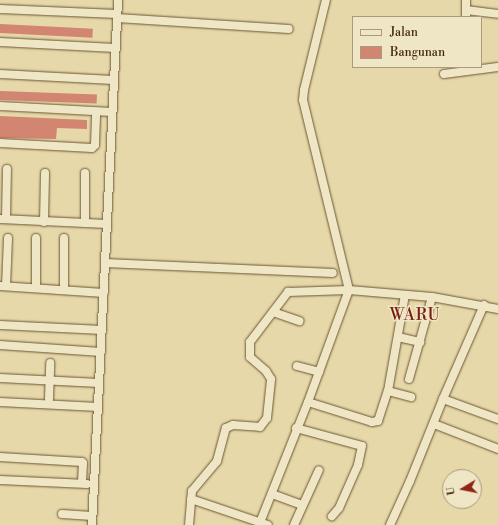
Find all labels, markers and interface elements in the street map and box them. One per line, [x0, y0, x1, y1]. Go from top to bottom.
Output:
legend [352, 16, 482, 68]
text: Jalan [390, 25, 418, 40]
text: Bangunan [390, 45, 445, 60]
district label: WARU [390, 305, 440, 325]
north arrow [442, 469, 482, 509]
text: U [444, 486, 459, 496]

